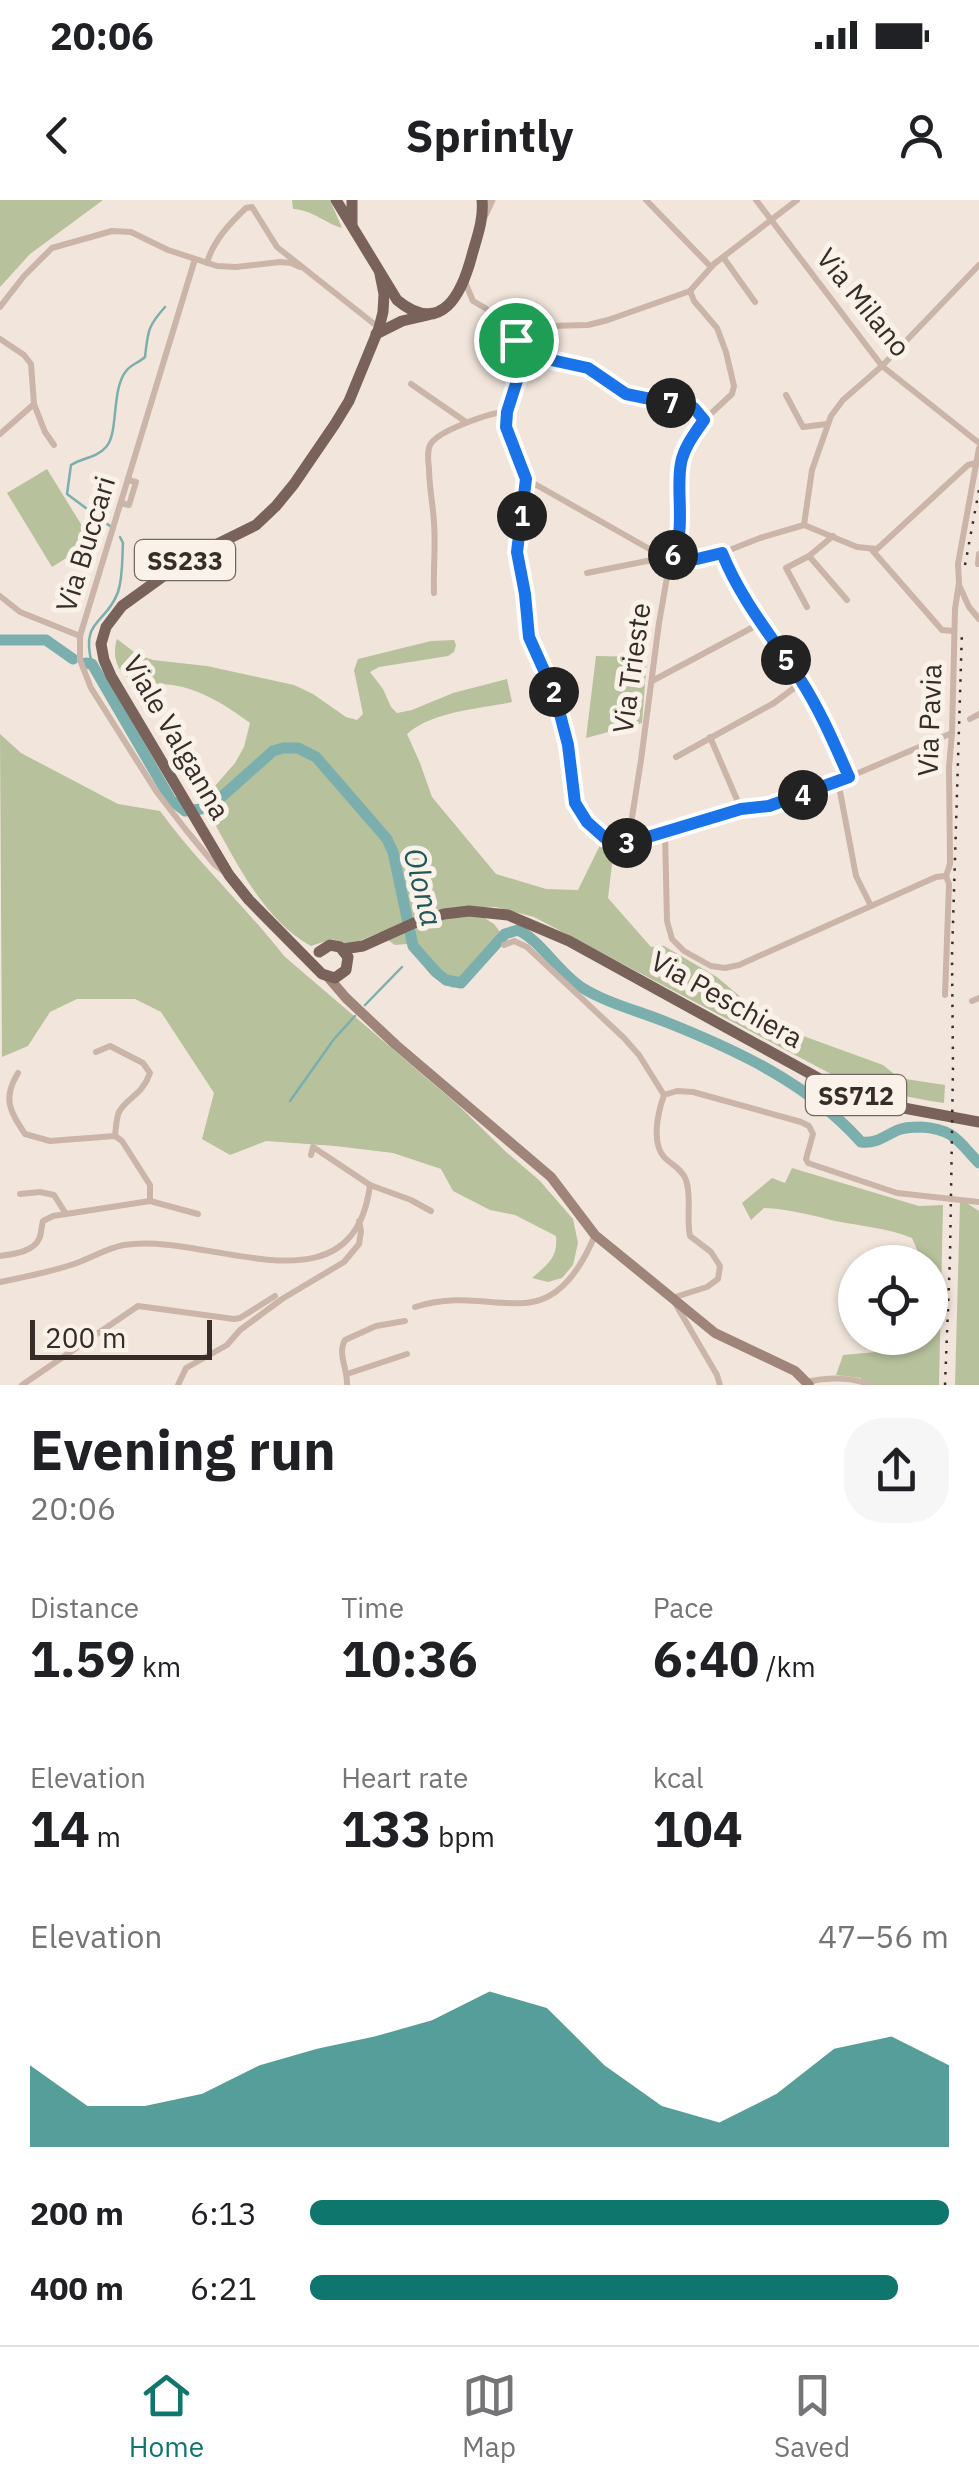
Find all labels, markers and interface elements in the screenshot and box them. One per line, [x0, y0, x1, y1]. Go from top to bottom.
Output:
text: 20:06 [50, 11, 154, 60]
text: Sprintly [406, 106, 573, 164]
icon: back [30, 108, 85, 163]
icon: person [894, 108, 949, 163]
street label: Via Milano [809, 240, 919, 364]
pin [474, 298, 559, 383]
icon: arrive [489, 313, 544, 368]
pin: 7 [646, 378, 696, 428]
text: 7 [663, 384, 679, 421]
street label: Via Buccari [47, 472, 123, 616]
pin: 1 [497, 491, 547, 541]
text: 1 [514, 497, 530, 534]
pin: 6 [648, 530, 698, 580]
text: 6 [665, 536, 681, 573]
road number: SS233 [135, 540, 235, 580]
street label: Via Trieste [604, 600, 658, 736]
pin: 5 [761, 635, 811, 685]
text: 5 [778, 641, 794, 678]
street label: Viale Valganna [115, 648, 239, 826]
street label: Via Pavia [909, 663, 949, 777]
pin: 2 [529, 667, 579, 717]
text: 2 [546, 673, 562, 710]
pin: 4 [778, 770, 828, 820]
text: 4 [795, 776, 811, 813]
pin: 3 [602, 818, 652, 868]
text: 3 [619, 824, 635, 861]
water label: Olona [395, 844, 453, 930]
street label: Via Peschiera [644, 942, 810, 1056]
road number: SS712 [806, 1075, 906, 1115]
map controls [838, 1245, 948, 1355]
button: locate [838, 1245, 948, 1355]
scale bar [30, 1315, 212, 1360]
text: 200 m [45, 1319, 126, 1356]
text: Evening run [30, 1414, 336, 1485]
button: share [844, 1418, 949, 1523]
text: 20:06 [30, 1487, 116, 1529]
text: Distance [30, 1589, 139, 1626]
text: Time [341, 1589, 404, 1626]
text: Pace [653, 1589, 714, 1626]
text: 1.59 [30, 1626, 136, 1691]
text: 10:36 [341, 1626, 478, 1691]
text: 6:40 [653, 1626, 759, 1691]
text: km [136, 1648, 181, 1685]
text: /km [759, 1648, 816, 1685]
text: Elevation [30, 1759, 146, 1796]
text: Heart rate [341, 1759, 468, 1796]
text: kcal [653, 1759, 704, 1796]
text: 14 [30, 1796, 90, 1861]
text: 133 [341, 1796, 431, 1861]
text: 104 [653, 1796, 743, 1861]
text: m [90, 1818, 121, 1855]
text: bpm [431, 1818, 495, 1855]
text: Elevation [30, 1915, 163, 1957]
text: 47–56 m [818, 1915, 949, 1957]
text: 200 m [30, 2192, 124, 2234]
text: 6:13 [190, 2192, 257, 2234]
text: 400 m [30, 2267, 124, 2309]
text: 6:21 [190, 2267, 257, 2309]
tab: Home [129, 2368, 204, 2465]
tab: Map [462, 2368, 517, 2465]
tab: Saved [774, 2368, 850, 2465]

